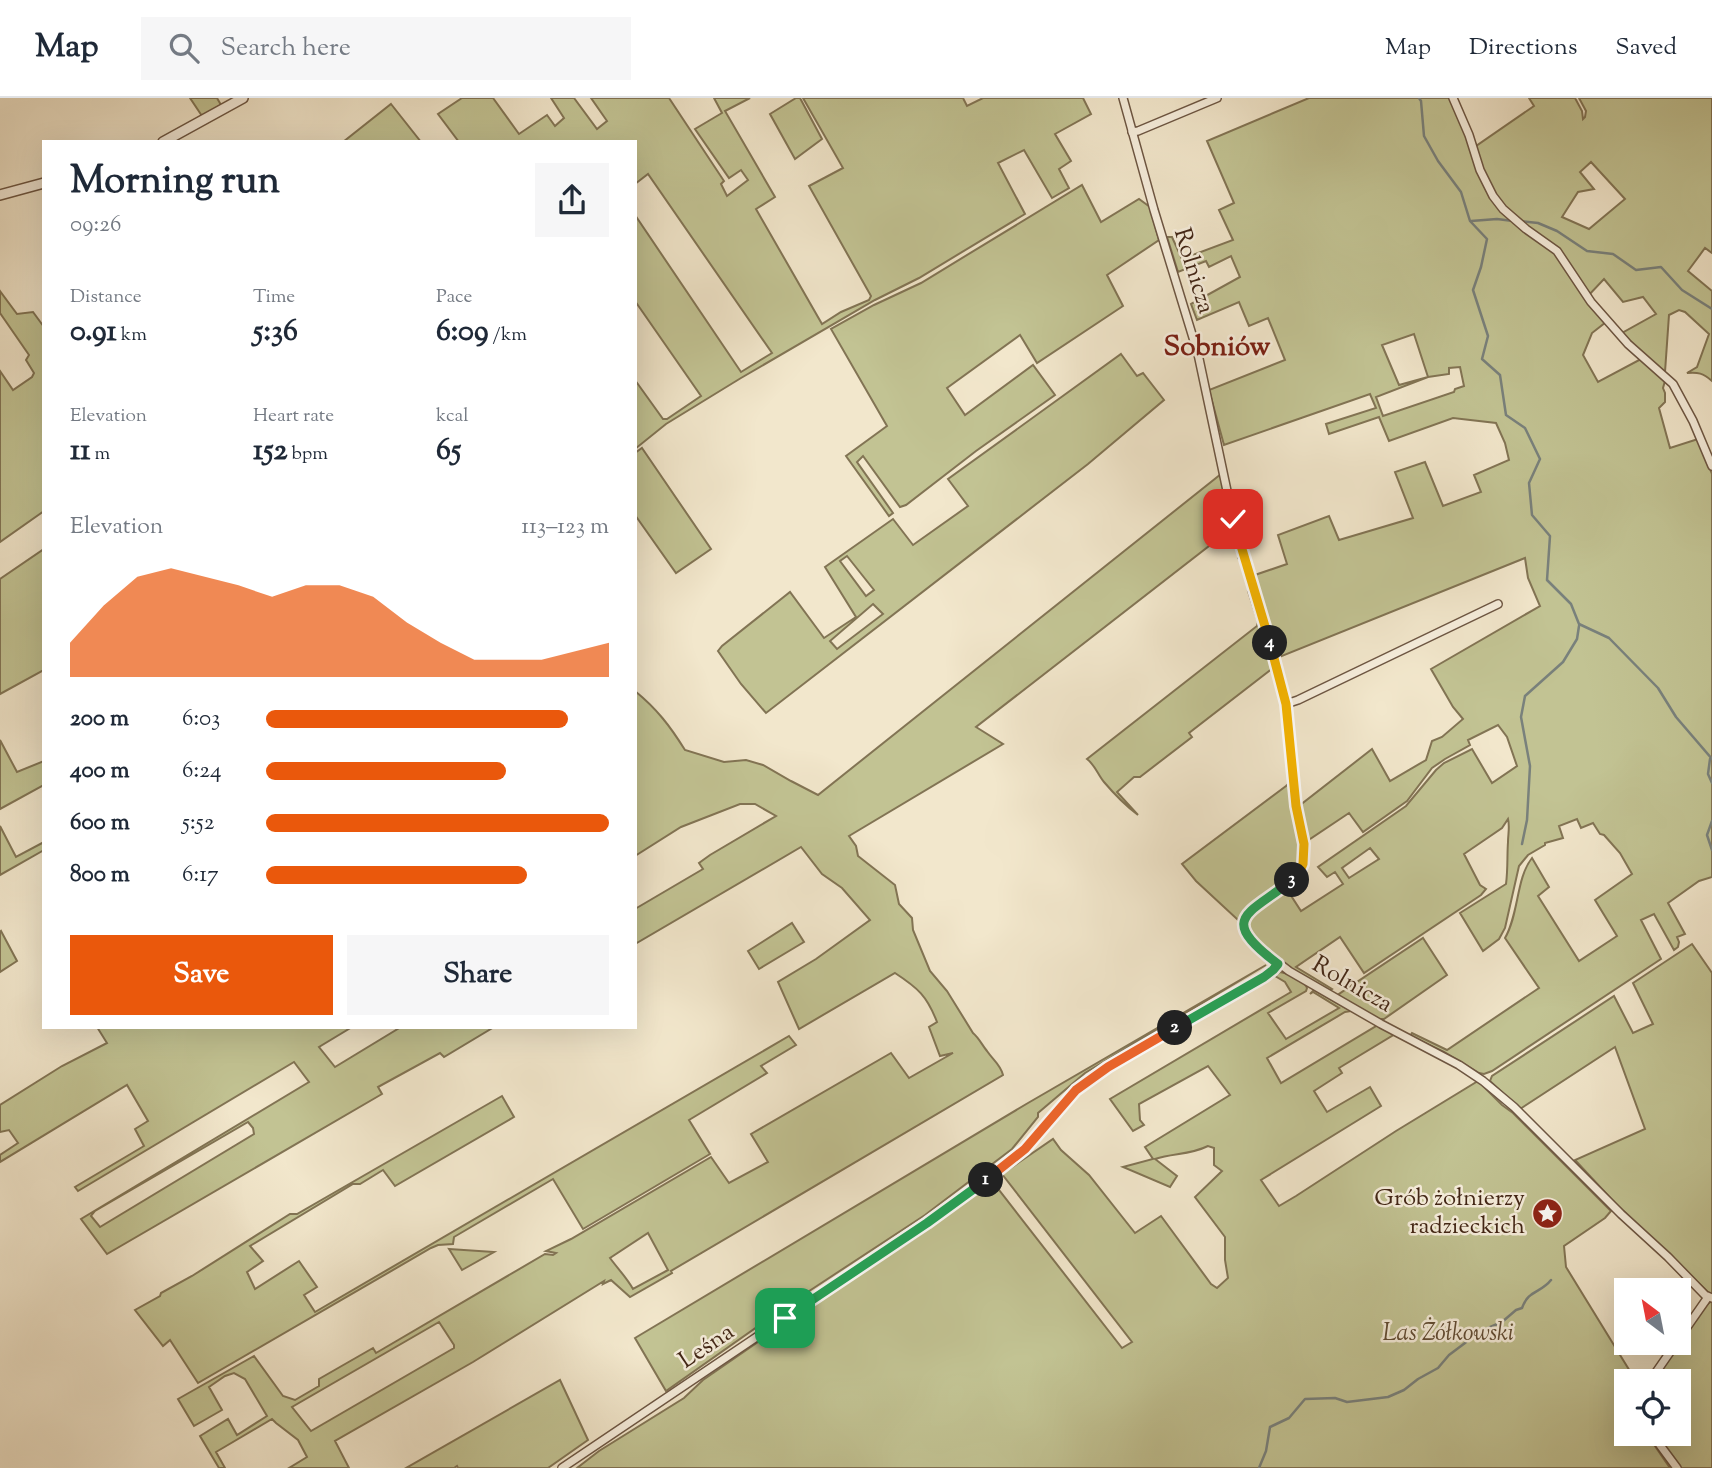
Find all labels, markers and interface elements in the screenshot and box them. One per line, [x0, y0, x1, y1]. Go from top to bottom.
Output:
search box [141, 17, 631, 80]
text: Map [35, 24, 99, 72]
icon: search [165, 29, 203, 67]
text: Search here [221, 30, 351, 67]
text: Map [1385, 31, 1431, 65]
text: Directions [1469, 31, 1577, 65]
text: Saved [1615, 31, 1677, 65]
text: Morning run [70, 156, 280, 210]
button: share [535, 163, 609, 237]
text: 09:26 [70, 209, 122, 242]
street label: Rolnicza [1164, 224, 1222, 318]
text: Distance [70, 284, 142, 311]
text: Time [253, 284, 295, 311]
text: Pace [436, 284, 472, 311]
text: 0.91 [70, 311, 117, 354]
text: 5:36 [253, 311, 298, 354]
text: 6:09 [436, 311, 489, 354]
text: km [117, 322, 147, 349]
text: /km [489, 322, 527, 349]
district label: Sobniów [1164, 328, 1270, 368]
text: Elevation [70, 403, 147, 430]
text: Heart rate [253, 403, 334, 430]
text: kcal [436, 403, 469, 430]
text: 11 [70, 430, 90, 473]
text: 152 [253, 430, 288, 473]
text: 65 [436, 430, 461, 473]
text: m [90, 441, 110, 468]
text: bpm [288, 441, 328, 468]
pin [1203, 489, 1263, 549]
icon: check [1214, 500, 1252, 538]
text: Elevation [70, 511, 163, 544]
text: 113–123 m [521, 511, 609, 544]
pin: 4 [1252, 626, 1288, 660]
text: 4 [1265, 629, 1274, 656]
text: 200 m [70, 703, 129, 736]
text: 6:03 [182, 703, 220, 736]
text: 400 m [70, 755, 130, 788]
text: 6:24 [182, 755, 222, 788]
text: 600 m [70, 807, 130, 840]
text: 5:52 [182, 807, 214, 840]
text: 800 m [70, 859, 130, 892]
text: 6:17 [182, 859, 219, 892]
pin: 3 [1274, 862, 1310, 898]
text: 3 [1288, 866, 1295, 893]
button: Save [70, 935, 333, 1015]
button: Share [347, 935, 609, 1015]
street label: Rolnicza [1305, 948, 1399, 1022]
pin: 2 [1158, 1010, 1192, 1046]
text: 2 [1170, 1014, 1179, 1041]
pin: 1 [968, 1162, 1004, 1198]
text: 1 [982, 1166, 989, 1193]
place label: Grób żołnierzy radzieckich [1374, 1182, 1525, 1244]
place icon: Grób żołnierzy radzieckich [1531, 1196, 1565, 1230]
north arrow [1614, 1278, 1690, 1354]
map controls [1614, 1278, 1691, 1446]
pin [755, 1288, 815, 1348]
icon: arrive [766, 1299, 804, 1337]
street label: Leśna [672, 1316, 742, 1378]
park label: Las Żółkowski [1382, 1317, 1514, 1351]
button: locate [1614, 1369, 1691, 1446]

